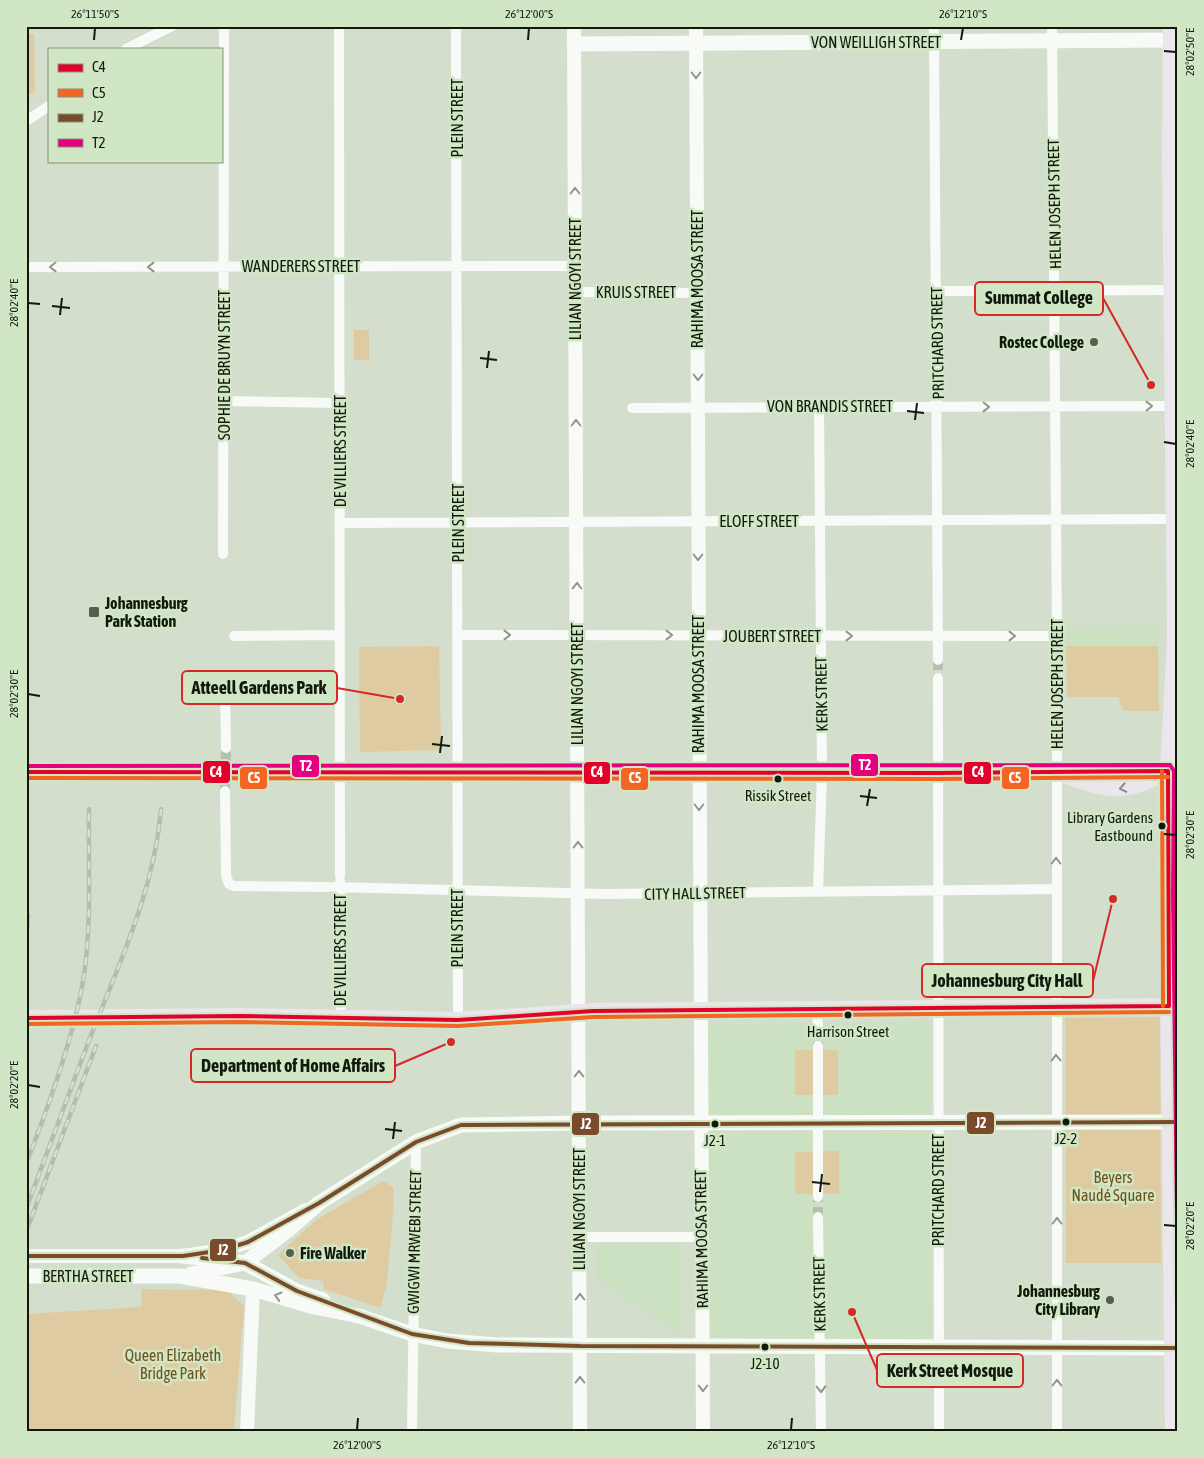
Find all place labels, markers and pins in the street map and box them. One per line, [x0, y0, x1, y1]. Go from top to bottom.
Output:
callout: Summat College [975, 282, 1103, 315]
place label: Rostec College [999, 333, 1084, 351]
marker: Rostec College [1088, 336, 1100, 348]
place label: Johannesburg Park Station [104, 594, 188, 630]
marker: Johannesburg Park Station [87, 605, 101, 619]
callout: Atteell Gardens Park [182, 671, 337, 704]
marker: Rissik Street [773, 774, 783, 784]
place label: Rissik Street [745, 787, 811, 804]
place label: Library Gardens Eastbound [1067, 809, 1153, 844]
marker: Library Gardens Eastbound [1157, 821, 1167, 831]
callout: Johannesburg City Hall [922, 964, 1093, 997]
marker: Harrison Street [843, 1010, 853, 1020]
place label: Harrison Street [807, 1023, 889, 1040]
callout: Department of Home Affairs [191, 1049, 395, 1082]
marker: J2-2 [1061, 1117, 1071, 1127]
marker: J2-1 [710, 1119, 720, 1129]
place label: J2-2 [1055, 1130, 1077, 1147]
place label: J2-1 [704, 1132, 726, 1149]
place label: Fire Walker [300, 1244, 366, 1262]
marker: Fire Walker [284, 1247, 296, 1259]
place label: Johannesburg City Library [1016, 1282, 1100, 1318]
marker: Johannesburg City Library [1104, 1294, 1116, 1306]
marker: J2-10 [760, 1342, 770, 1352]
callout: Kerk Street Mosque [877, 1354, 1023, 1387]
place label: J2-10 [751, 1355, 779, 1372]

